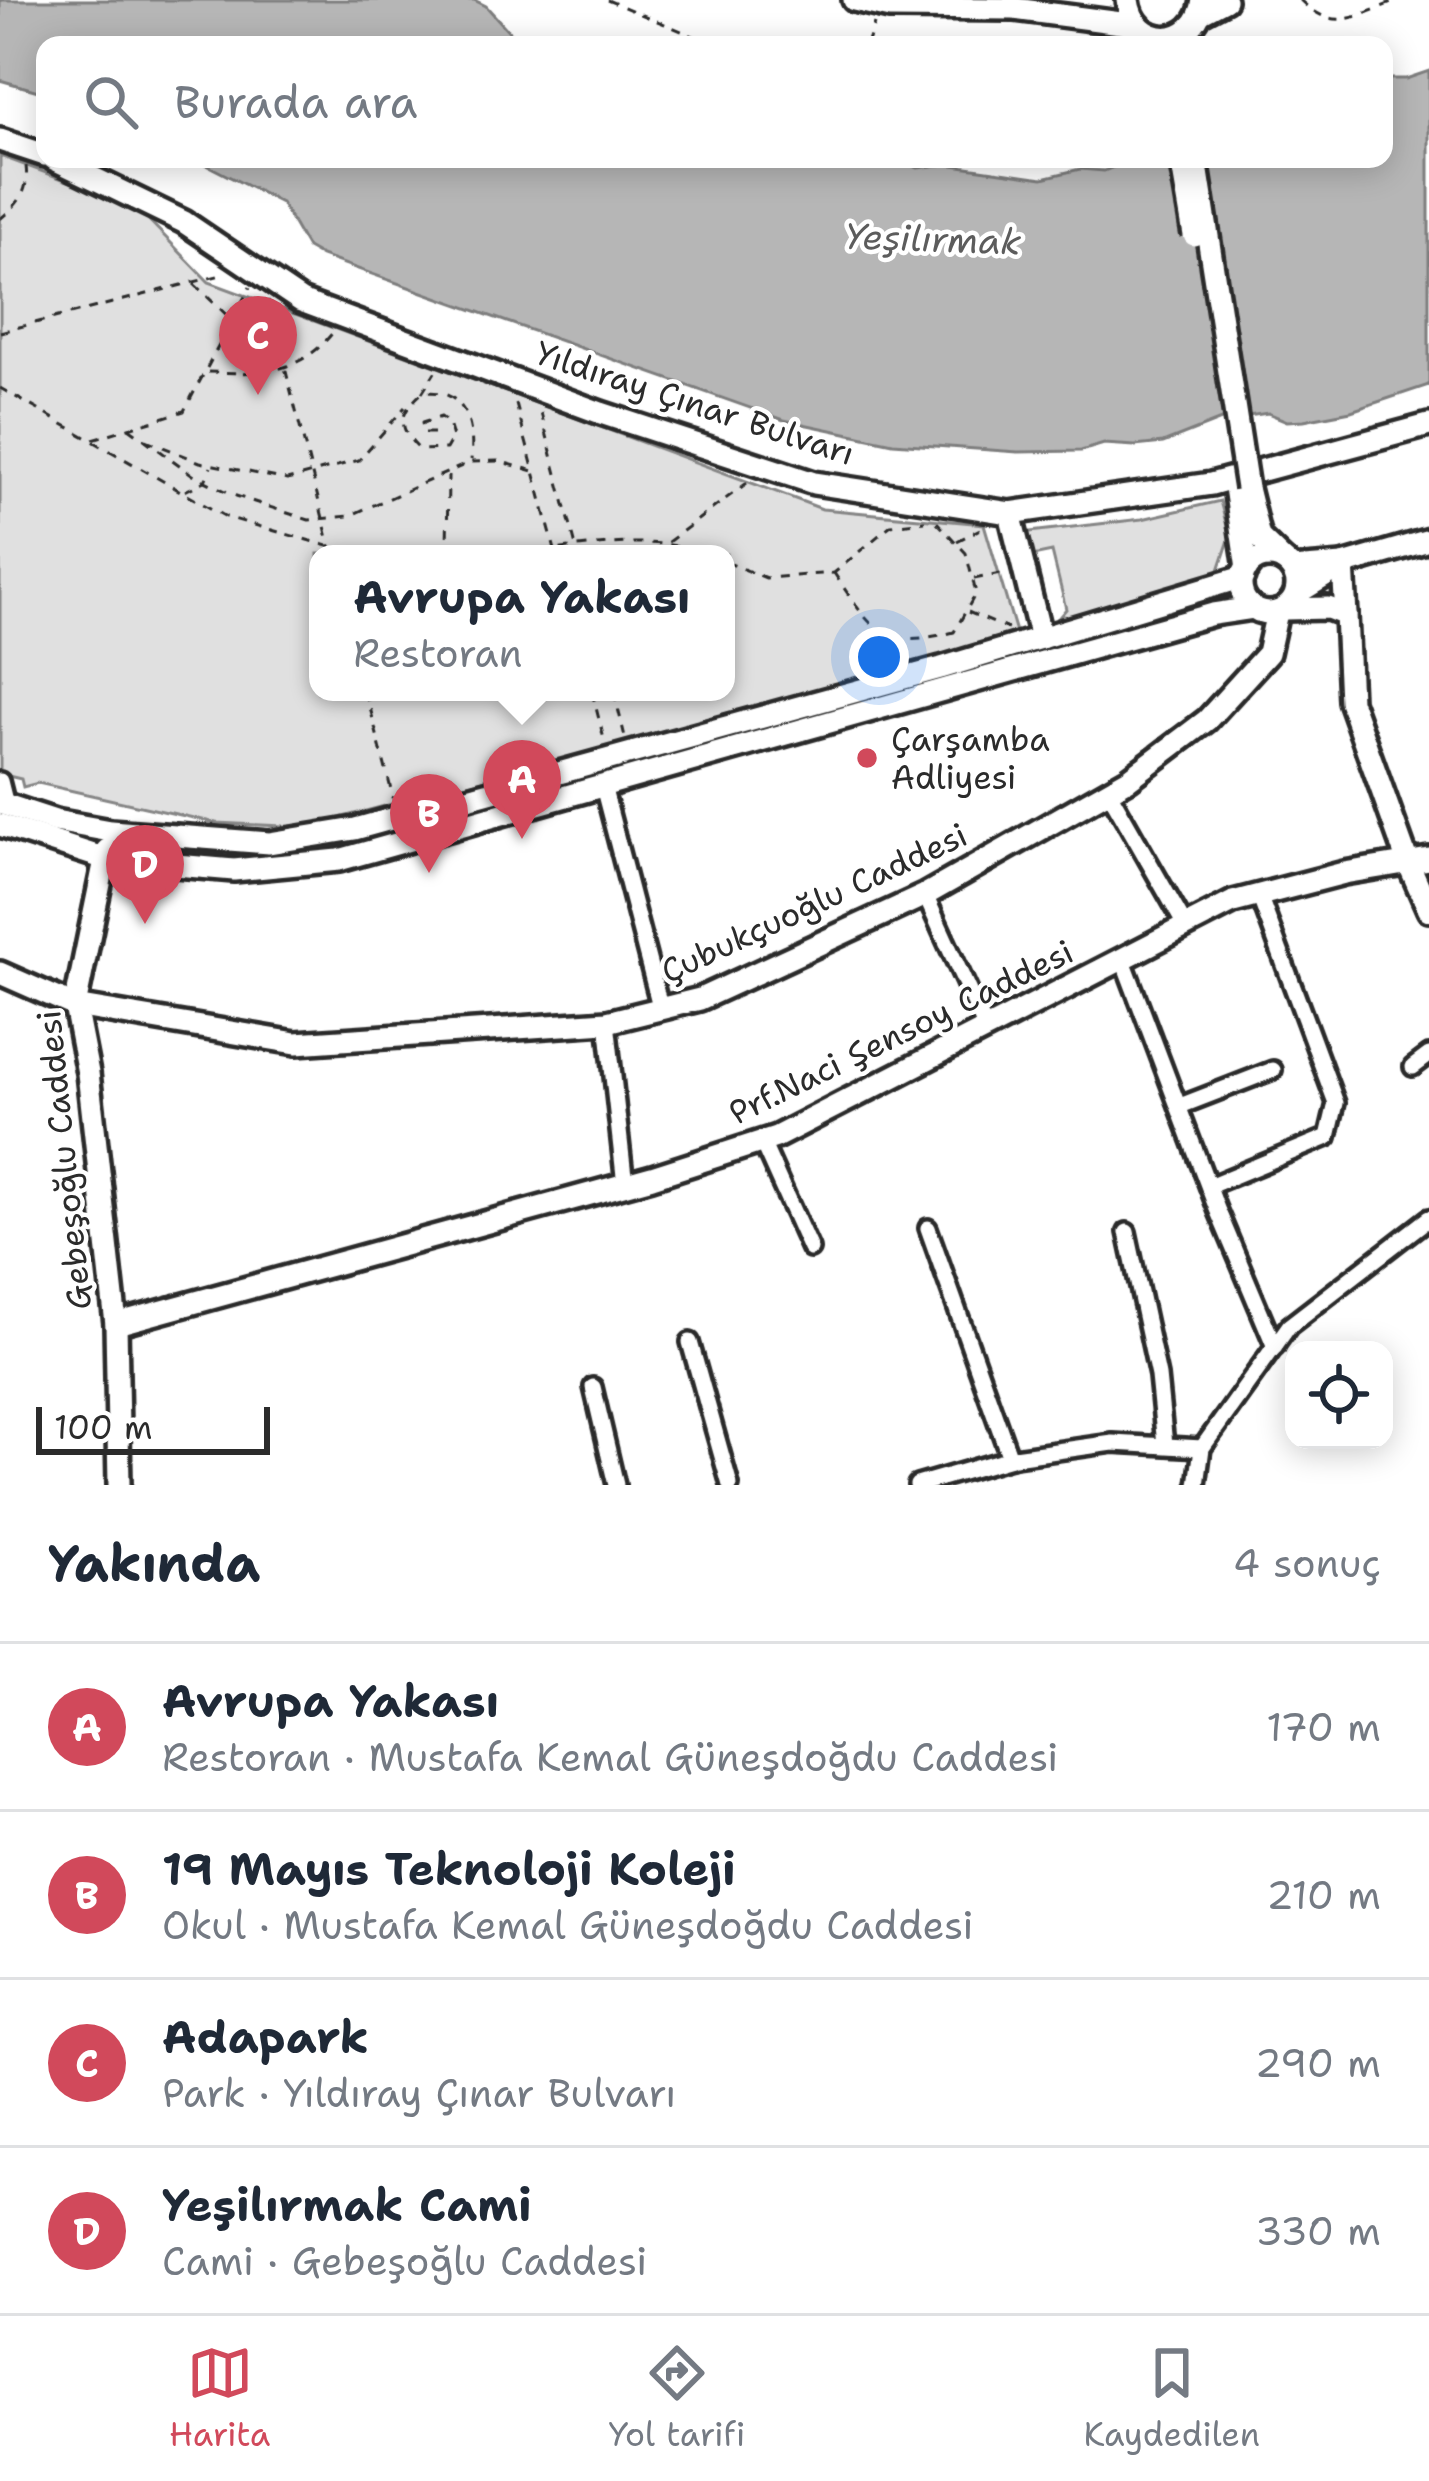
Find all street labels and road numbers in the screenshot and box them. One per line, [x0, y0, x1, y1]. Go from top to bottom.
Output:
street label: Yıldıray Çınar Bulvarı [530, 330, 860, 476]
street label: Çubukçuoğlu Caddesi [654, 812, 974, 994]
street label: Prf.Naci Şensoy Caddesi [721, 929, 1081, 1135]
street label: Gebeşoğlu Caddesi [26, 1008, 102, 1312]

